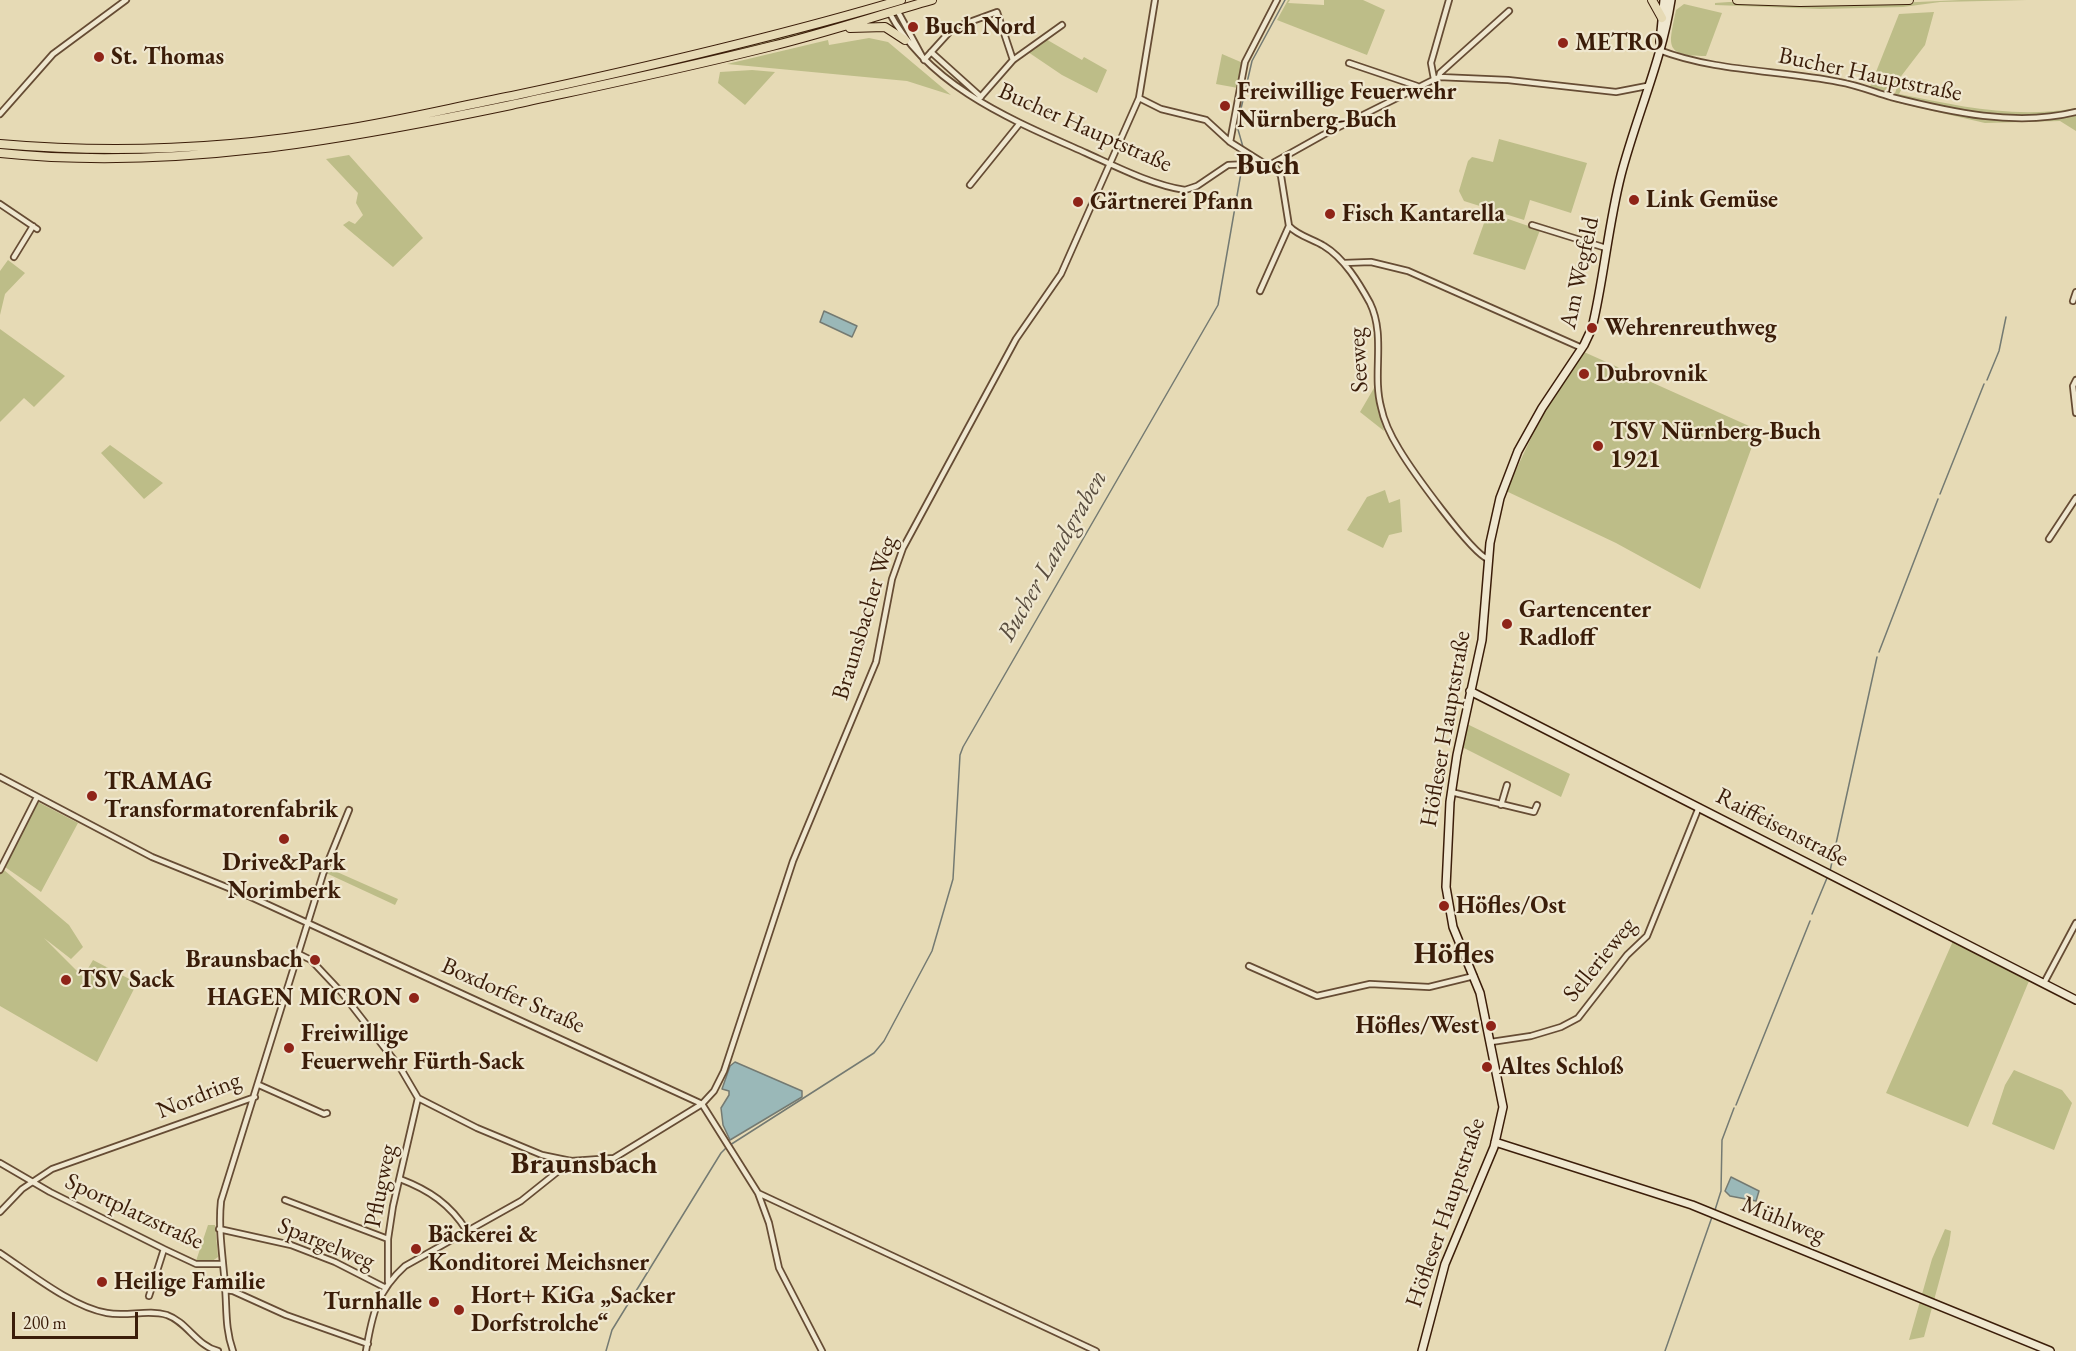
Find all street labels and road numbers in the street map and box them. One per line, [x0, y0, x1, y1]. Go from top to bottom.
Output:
street label: Bucher Hauptstraße [1776, 41, 1964, 109]
street label: Bucher Hauptstraße [994, 77, 1176, 179]
street label: Am Wegfeld [1554, 214, 1606, 332]
street label: Seeweg [1343, 327, 1375, 393]
street label: Braunsbacher Weg [826, 533, 904, 703]
street label: Höfleser Hauptstraße [1415, 629, 1477, 829]
street label: Raiffeisenstraße [1711, 782, 1853, 874]
street label: Sellerieweg [1557, 912, 1643, 1008]
street label: Boxdorfer Straße [437, 952, 589, 1040]
street label: Nordring [153, 1066, 245, 1126]
street label: Höfleser Hauptstraße [1400, 1114, 1492, 1312]
street label: Pflugweg [359, 1142, 403, 1230]
street label: Sportplatzstraße [60, 1167, 208, 1257]
street label: Mühlweg [1737, 1190, 1829, 1250]
street label: Spargelweg [273, 1212, 379, 1276]

